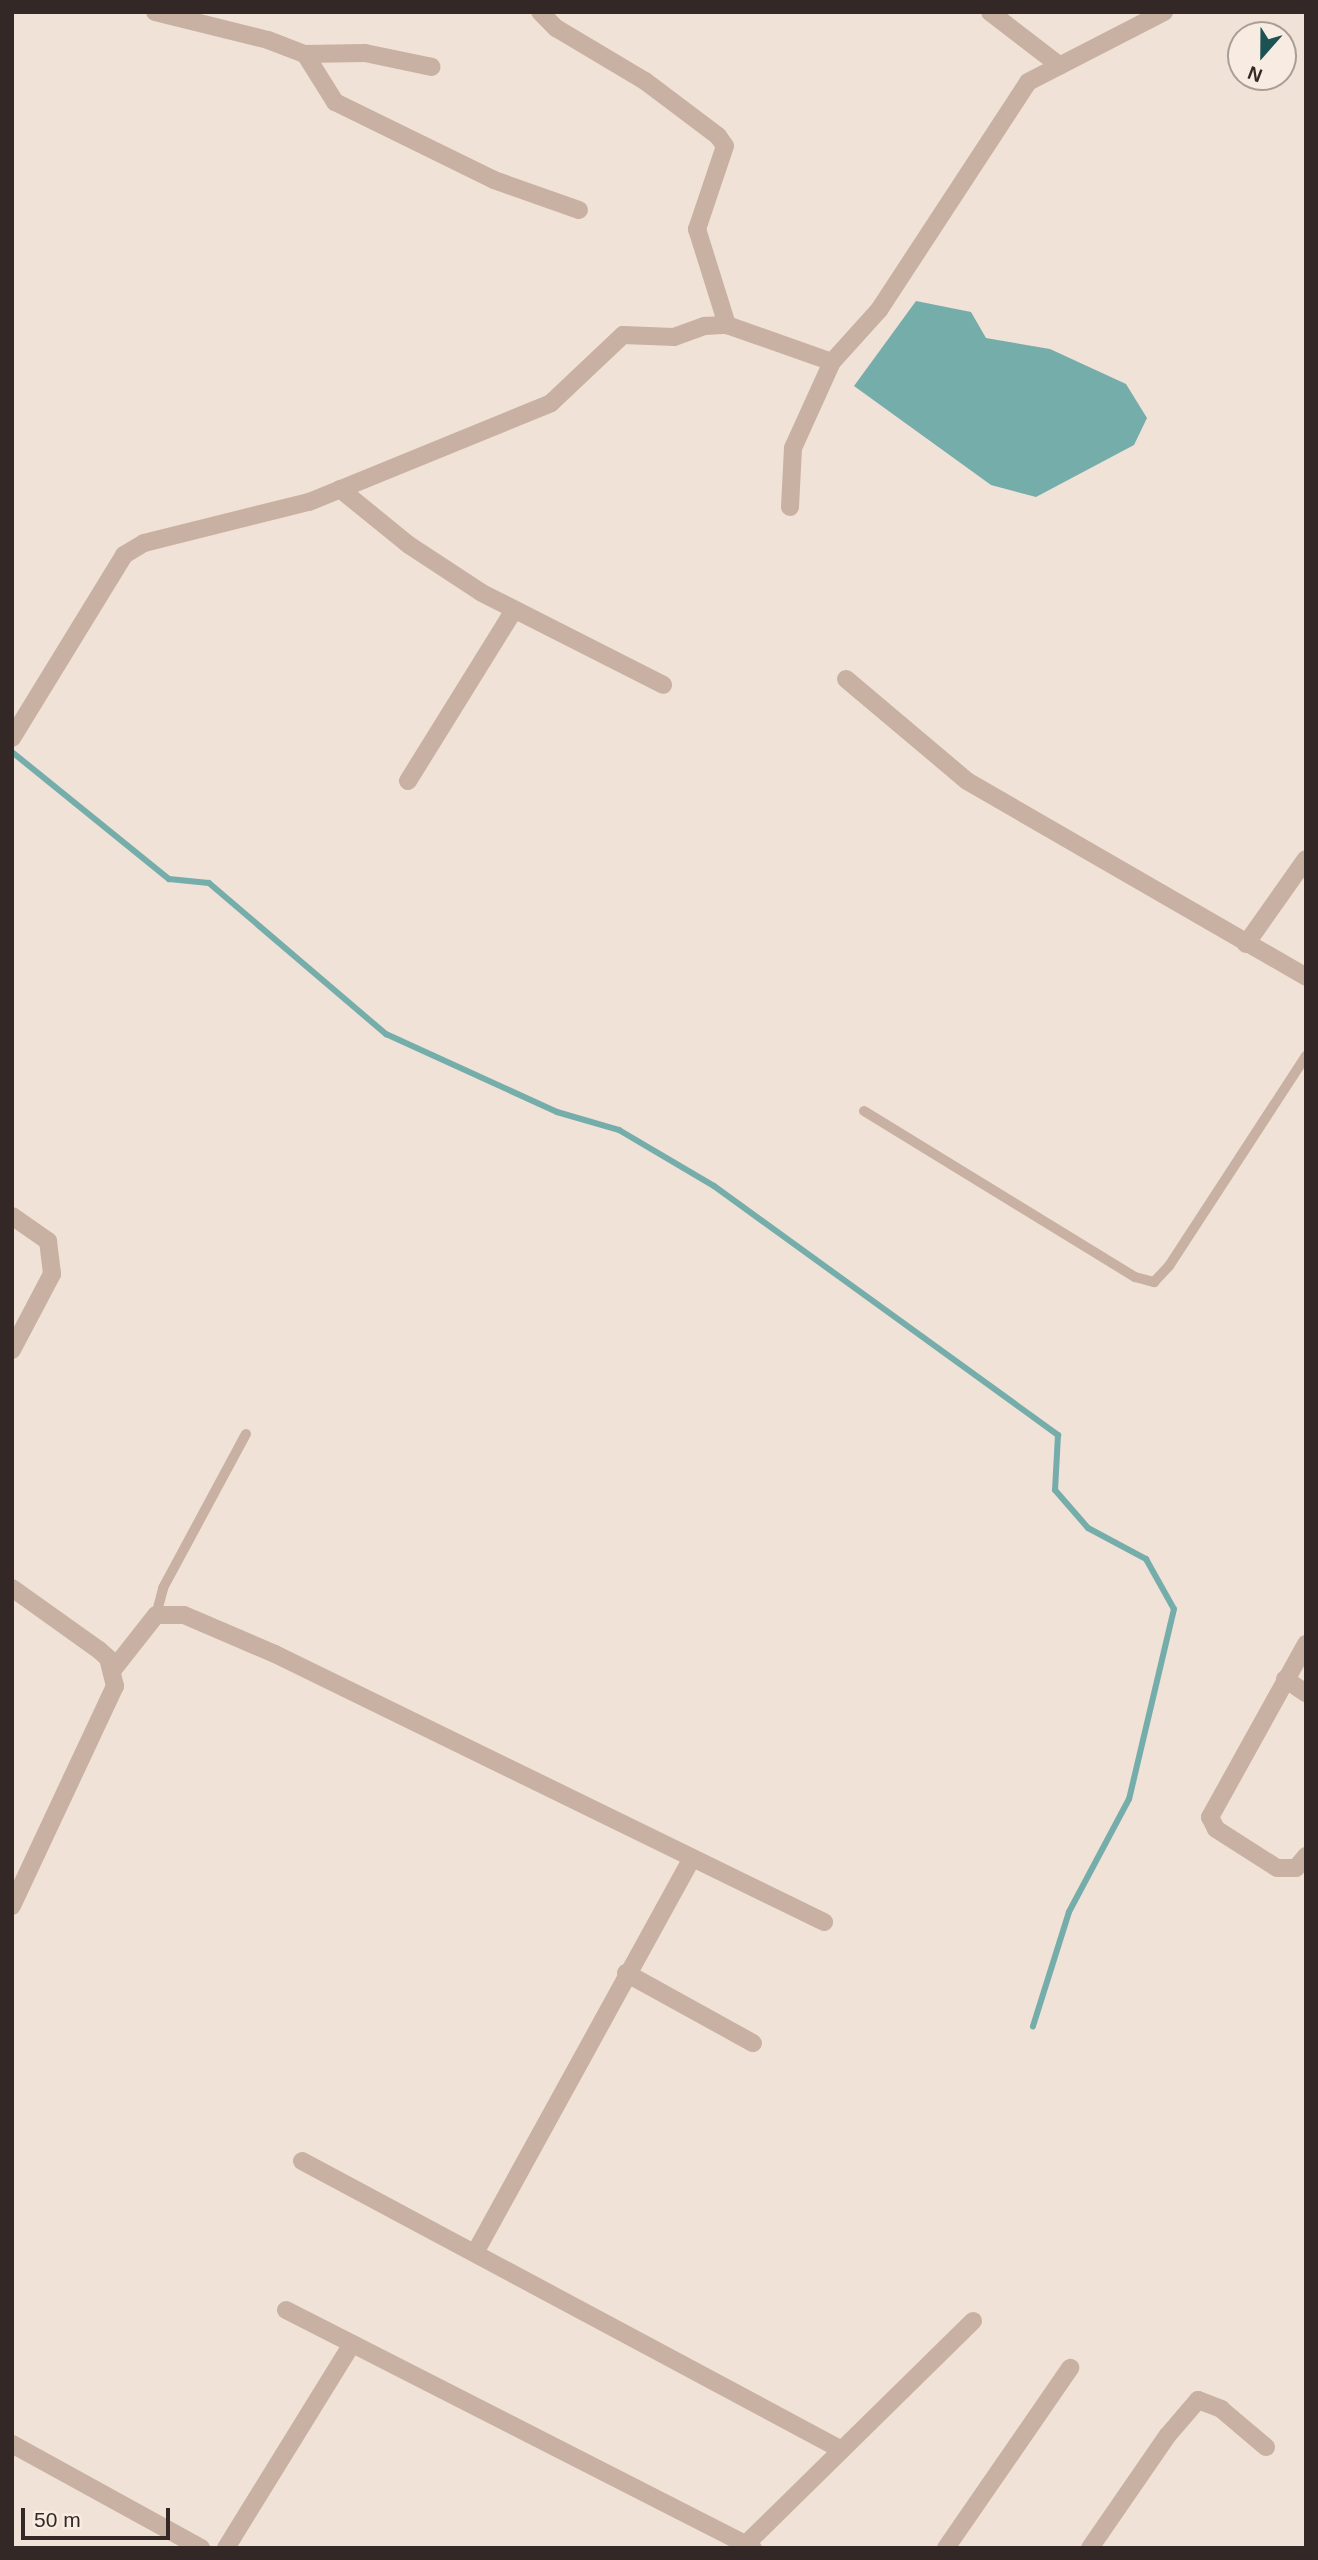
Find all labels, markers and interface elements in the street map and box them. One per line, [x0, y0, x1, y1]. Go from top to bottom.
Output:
north arrow [1227, 21, 1297, 91]
text: N [1245, 62, 1265, 86]
scale bar [24, 2494, 173, 2538]
text: 50 m [34, 2508, 81, 2531]

